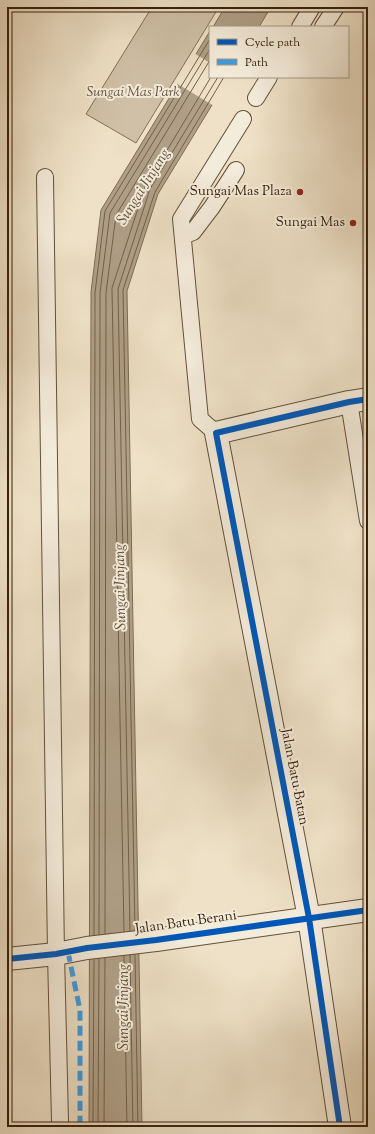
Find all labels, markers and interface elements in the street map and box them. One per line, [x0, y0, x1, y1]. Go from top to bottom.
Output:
legend [209, 26, 349, 78]
text: Cycle path [245, 34, 300, 52]
text: Path [245, 54, 268, 72]
park label: Sungai Mas Park [86, 83, 180, 103]
water label: Sungai Jinjang [112, 144, 176, 229]
place label: Sungai Mas Plaza [189, 182, 293, 202]
marker: Sungai Mas Plaza [295, 187, 305, 197]
place label: Sungai Mas [275, 213, 345, 233]
marker: Sungai Mas [348, 218, 358, 228]
water label: Sungai Jinjang [110, 543, 132, 630]
street label: Jalan Batu Batan [275, 726, 313, 827]
street label: Jalan Batu Berani [133, 906, 238, 940]
water label: Sungai Jinjang [114, 963, 135, 1050]

